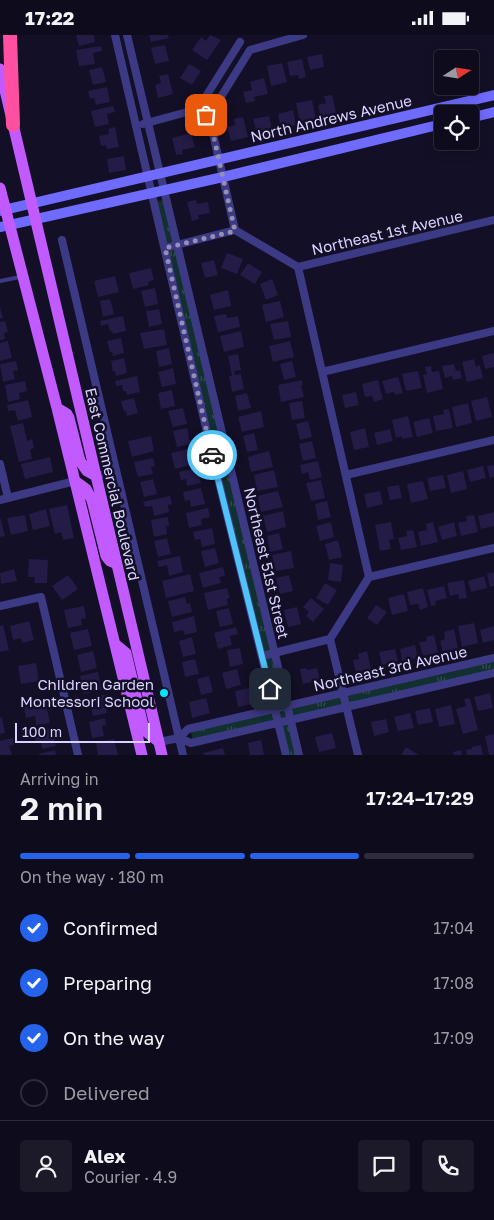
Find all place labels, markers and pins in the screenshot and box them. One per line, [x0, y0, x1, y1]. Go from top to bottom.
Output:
pin [185, 94, 227, 136]
pin [249, 668, 291, 710]
place label: Children Garden Montessori School [20, 675, 154, 710]
marker: Children Garden Montessori School [158, 687, 170, 699]

